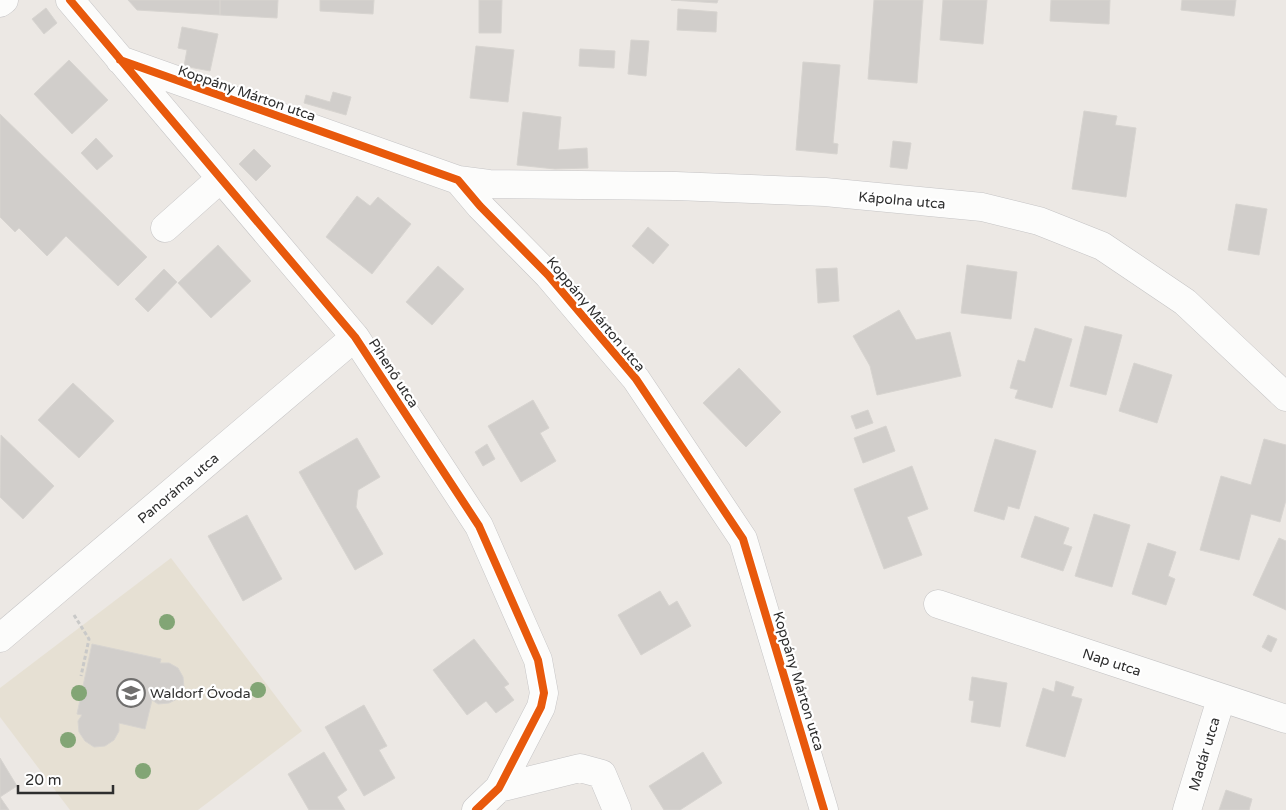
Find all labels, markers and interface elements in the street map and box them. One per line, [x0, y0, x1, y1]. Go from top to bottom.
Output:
street label: Koppány Márton utca [176, 62, 318, 125]
street label: Kápolna utca [858, 188, 946, 213]
street label: Koppány Márton utca [543, 253, 649, 375]
street label: Pihenő utca [365, 336, 422, 411]
street label: Panoráma utca [134, 450, 222, 527]
street label: Koppány Márton utca [769, 609, 828, 753]
street label: Nap utca [1080, 645, 1143, 680]
school or university icon: Waldorf Óvoda [116, 678, 146, 708]
place label: Waldorf Óvoda [150, 685, 251, 702]
street label: Madár utca [1185, 715, 1224, 793]
scale bar [18, 762, 112, 794]
text: 20 m [25, 771, 62, 789]

